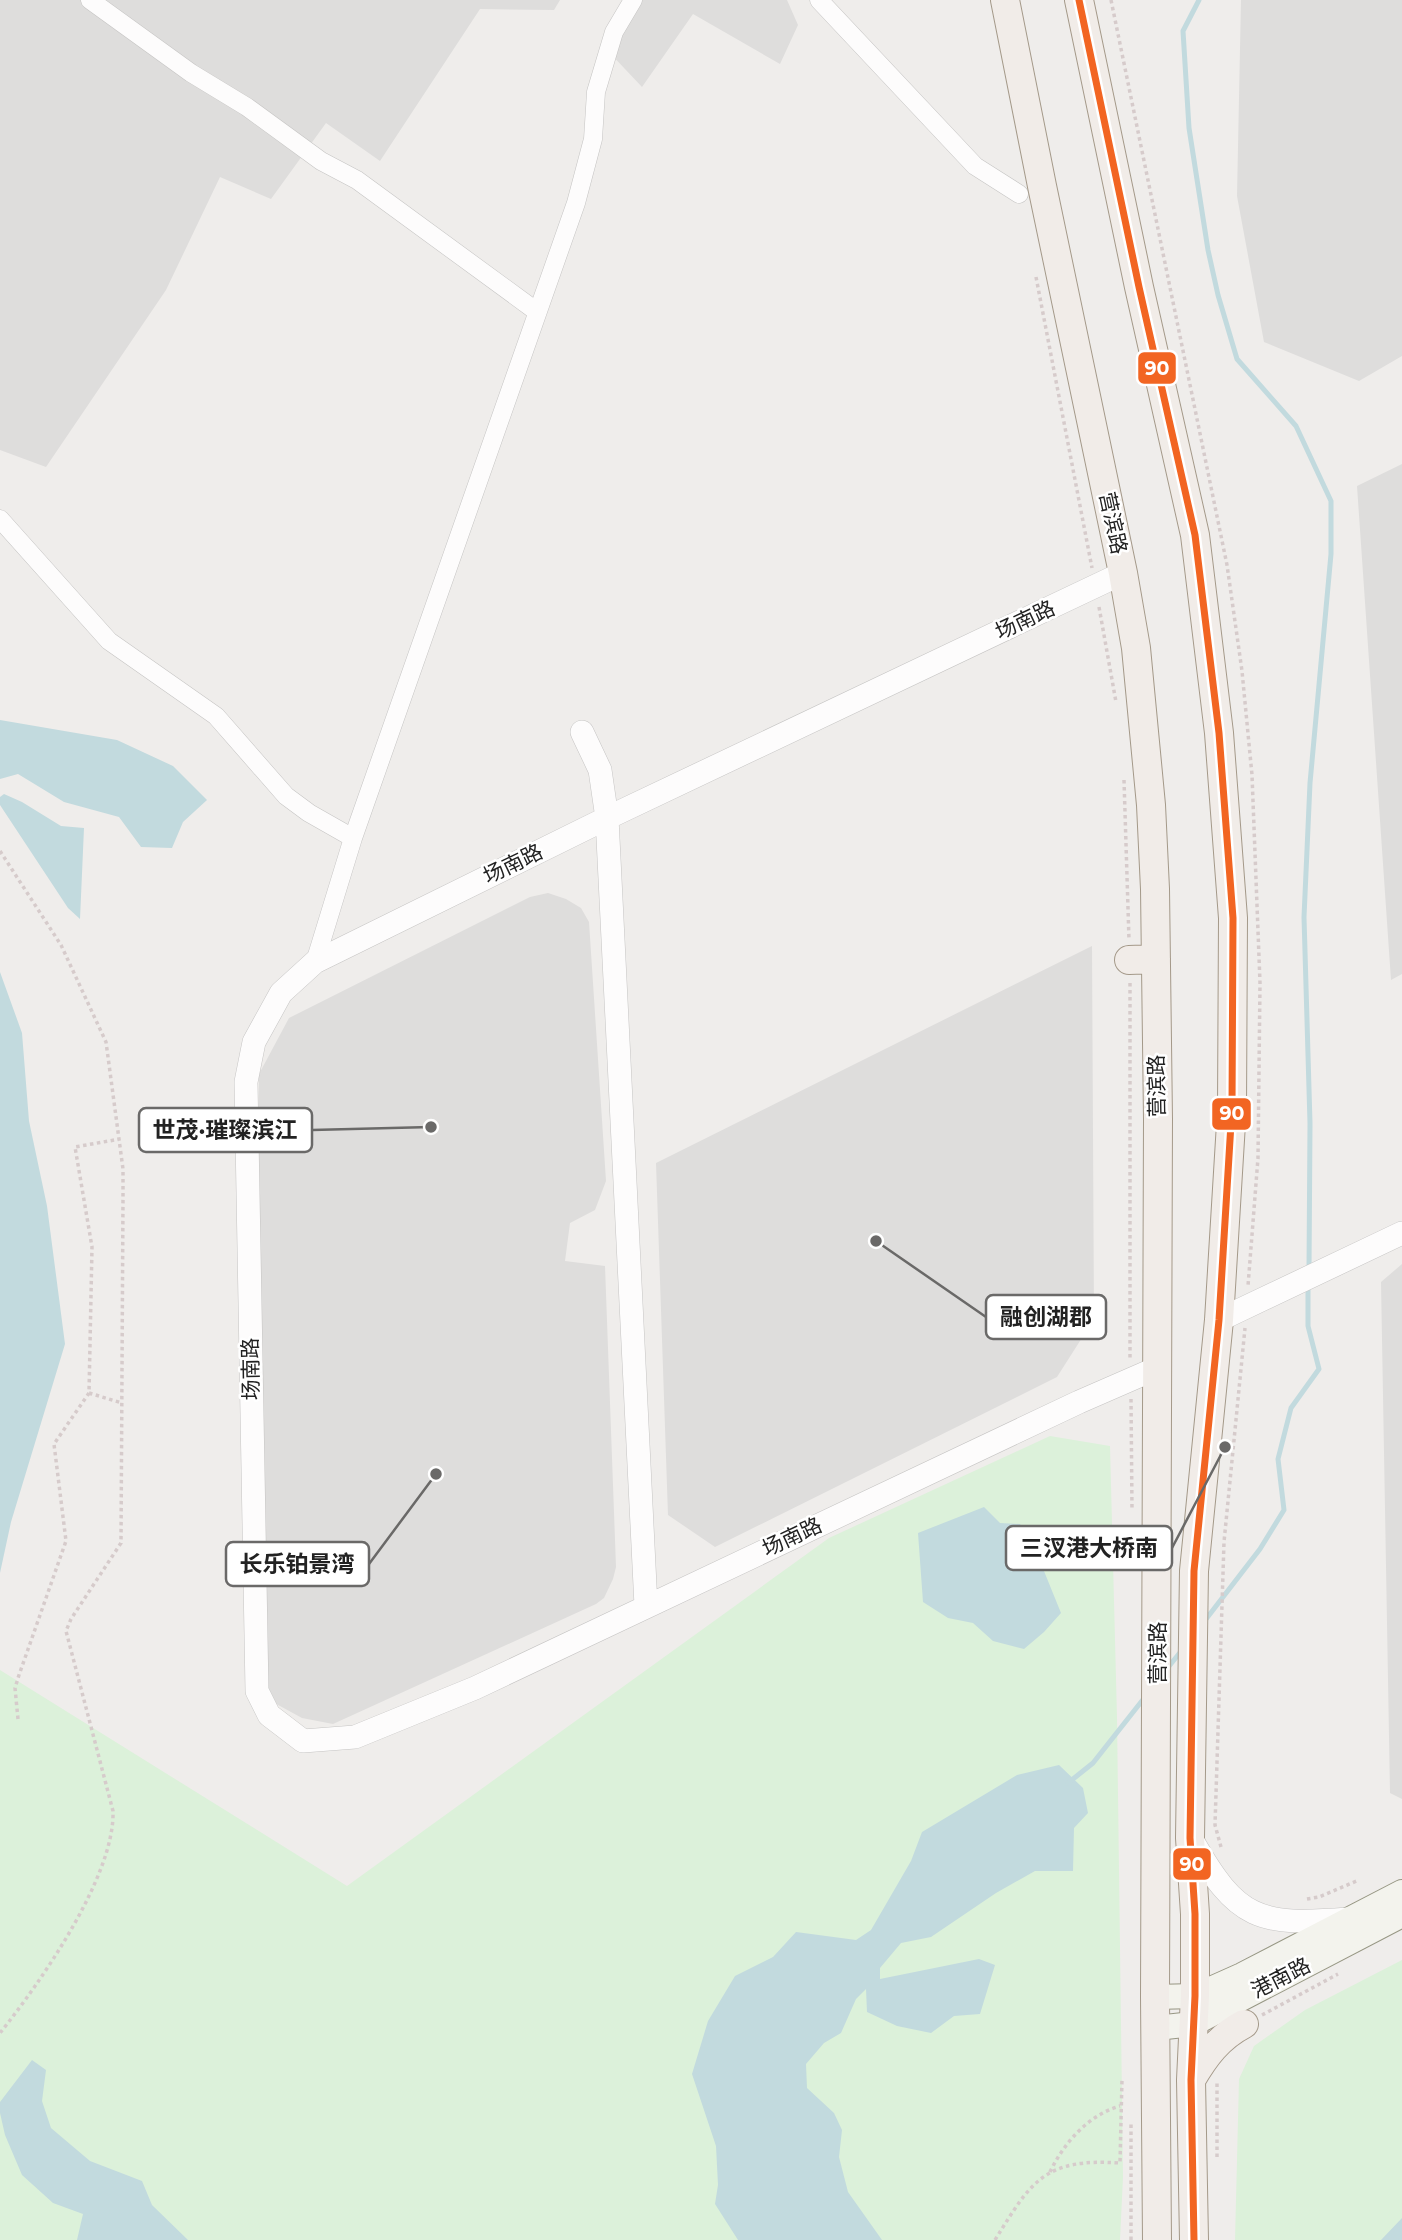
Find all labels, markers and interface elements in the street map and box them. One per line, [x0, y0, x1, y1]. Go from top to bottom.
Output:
line badge: 90 [1137, 351, 1177, 385]
text: 90 [1144, 357, 1170, 380]
street label: 营滨路 [1095, 489, 1132, 556]
street label: 场南路 [991, 595, 1059, 644]
street label: 场南路 [479, 839, 547, 889]
street label: 营滨路 [1143, 1054, 1170, 1118]
line badge: 90 [1211, 1097, 1252, 1131]
text: 90 [1219, 1102, 1245, 1125]
callout: 世茂·璀璨滨江 [139, 1108, 312, 1152]
text: 世茂·璀璨滨江 [153, 1116, 297, 1144]
callout: 融创湖郡 [986, 1295, 1106, 1339]
text: 融创湖郡 [1000, 1303, 1092, 1331]
street label: 场南路 [237, 1337, 264, 1401]
street label: 场南路 [758, 1512, 826, 1561]
callout: 三汊港大桥南 [1006, 1526, 1172, 1570]
text: 三汊港大桥南 [1020, 1534, 1158, 1562]
callout: 长乐铂景湾 [226, 1542, 369, 1586]
text: 长乐铂景湾 [240, 1550, 355, 1578]
street label: 营滨路 [1145, 1622, 1170, 1685]
line badge: 90 [1172, 1847, 1212, 1881]
text: 90 [1179, 1853, 1205, 1876]
street label: 港南路 [1247, 1952, 1315, 2003]

